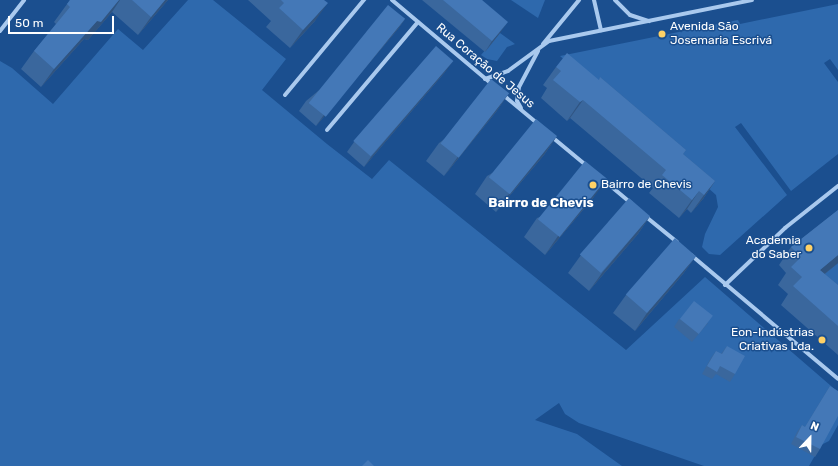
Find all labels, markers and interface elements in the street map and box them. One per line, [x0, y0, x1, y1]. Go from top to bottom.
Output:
scale bar [10, 8, 116, 34]
text: 50 m [15, 16, 43, 30]
place label: Avenida São Josemaria Escrivá [670, 20, 772, 48]
street label: Rua Coração de Jesus [433, 21, 537, 111]
marker: Avenida São Josemaria Escrivá [657, 29, 667, 39]
place label: Bairro de Chevis [601, 178, 692, 192]
marker: Bairro de Chevis [588, 180, 598, 190]
district label: Bairro de Chevis [488, 195, 594, 211]
place label: Academia do Saber [746, 234, 801, 262]
marker: Academia do Saber [804, 243, 814, 253]
place label: Eon-Indústrias Criativas Lda. [731, 326, 814, 354]
marker: Eon-Indústrias Criativas Lda. [817, 335, 827, 345]
north arrow [790, 418, 830, 458]
text: N [809, 419, 821, 434]

